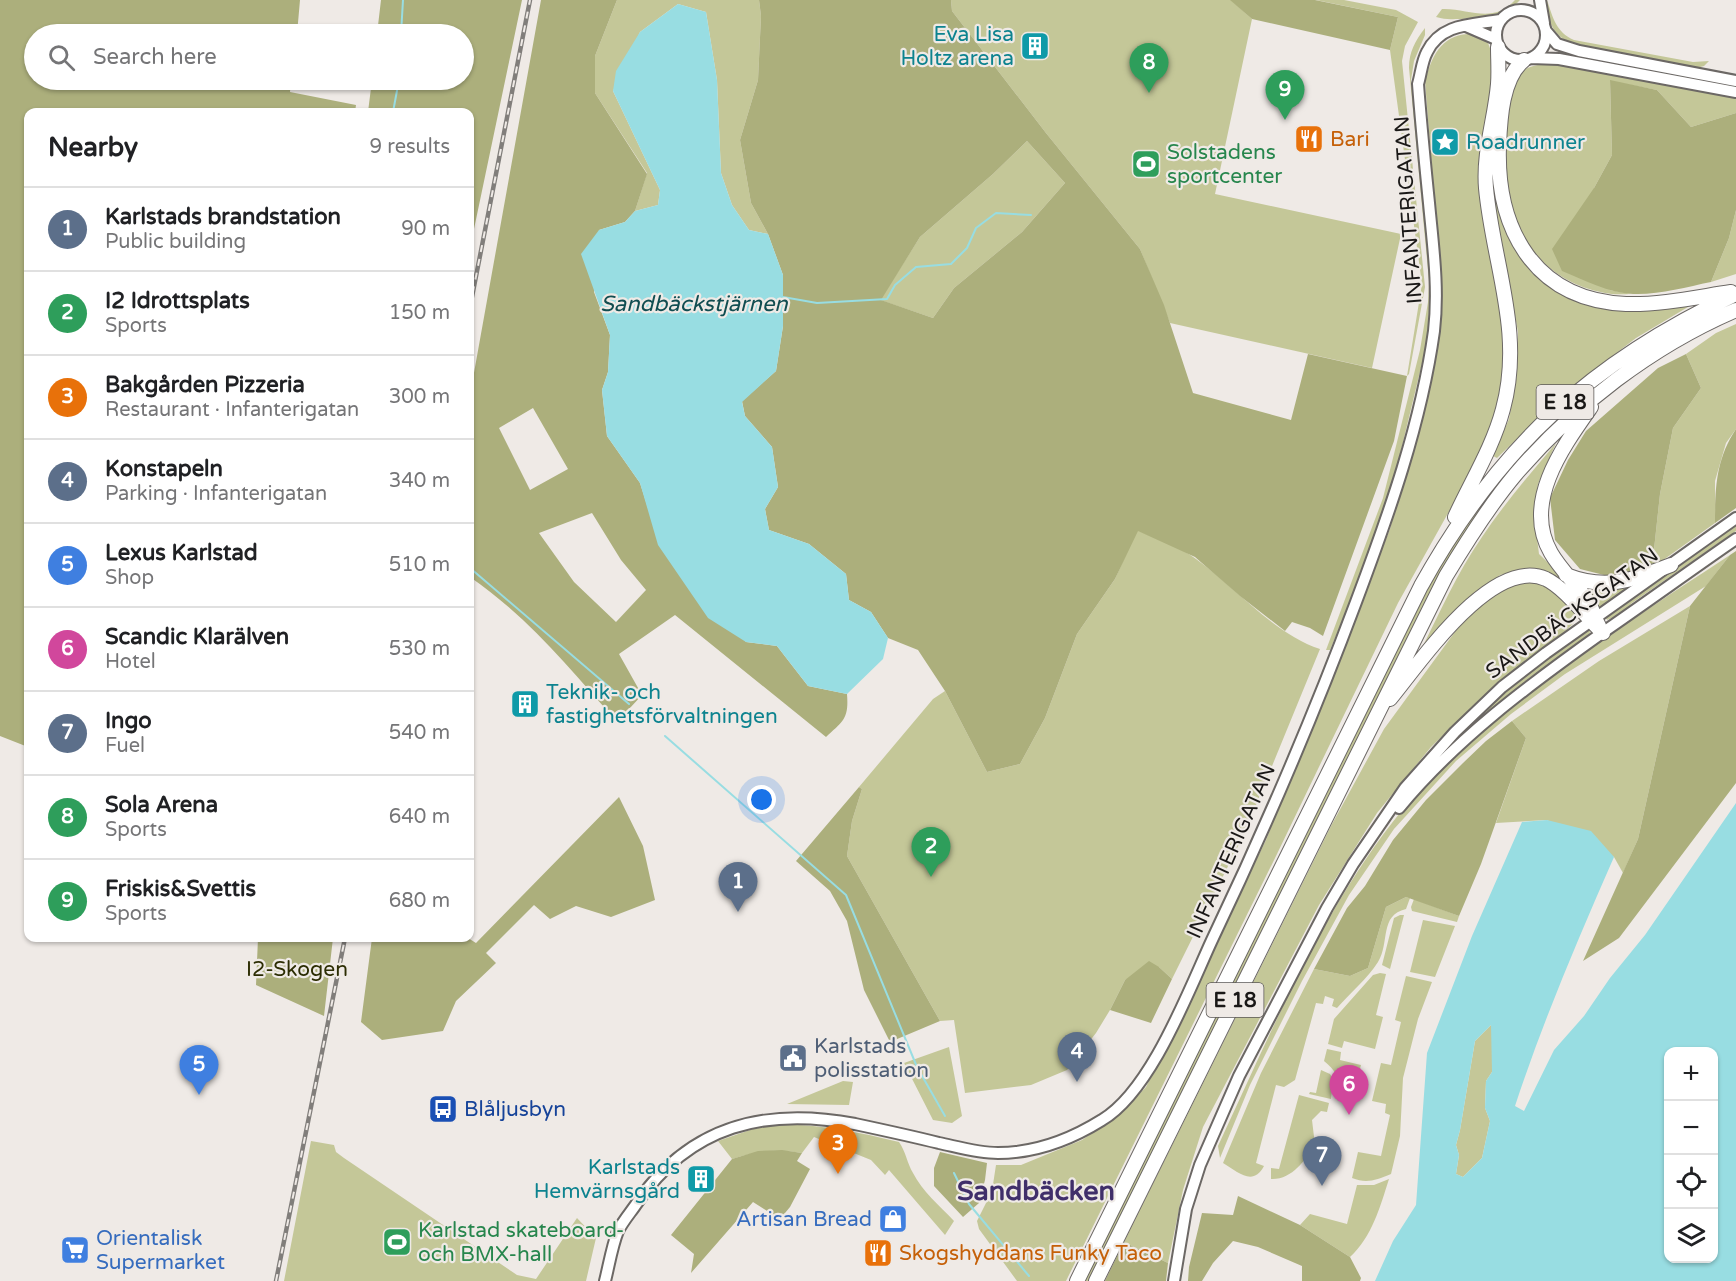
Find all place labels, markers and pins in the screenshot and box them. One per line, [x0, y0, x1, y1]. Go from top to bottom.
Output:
place label: Eva Lisa Holtz arena [900, 22, 1014, 71]
building icon: Eva Lisa Holtz arena [1019, 30, 1051, 62]
pin: 8 [1130, 44, 1168, 93]
pin: 9 [1266, 70, 1304, 120]
restaurant icon: Bari [1293, 123, 1325, 155]
place icon: Roadrunner [1429, 126, 1461, 158]
place label: Bari [1330, 127, 1370, 152]
place label: Roadrunner [1466, 130, 1585, 155]
place label: Solstadens sportcenter [1167, 140, 1282, 189]
sports icon: Solstadens sportcenter [1130, 148, 1162, 180]
place label: Teknik- och fastighetsförvaltningen [546, 680, 778, 729]
building icon: Teknik- och fastighetsförvaltningen [509, 688, 541, 720]
pin: 2 [912, 828, 950, 877]
pin: 1 [718, 862, 758, 912]
pin: 4 [1058, 1032, 1096, 1082]
place label: Karlstads polisstation [814, 1034, 929, 1083]
public building icon: Karlstads polisstation [777, 1042, 809, 1074]
pin: 5 [180, 1046, 218, 1095]
pin: 6 [1330, 1066, 1368, 1115]
bus stop icon: Blåljusbyn [427, 1093, 459, 1125]
place label: Blåljusbyn [464, 1097, 566, 1122]
pin: 3 [818, 1124, 858, 1174]
pin: 7 [1302, 1136, 1342, 1186]
place label: Karlstads Hemvärnsgård [534, 1155, 680, 1204]
building icon: Karlstads Hemvärnsgård [685, 1163, 717, 1195]
shop icon: Artisan Bread [877, 1203, 909, 1235]
place label: Artisan Bread [736, 1207, 872, 1232]
place label: Karlstad skateboard- och BMX-hall [418, 1218, 624, 1267]
place label: Orientalisk Supermarket [96, 1226, 225, 1275]
sports icon: Karlstad skateboard- och BMX-hall [381, 1226, 413, 1258]
supermarket icon: Orientalisk Supermarket [59, 1234, 91, 1266]
restaurant icon: Skogshyddans Funky Taco [862, 1237, 894, 1269]
place label: Skogshyddans Funky Taco [899, 1241, 1162, 1266]

